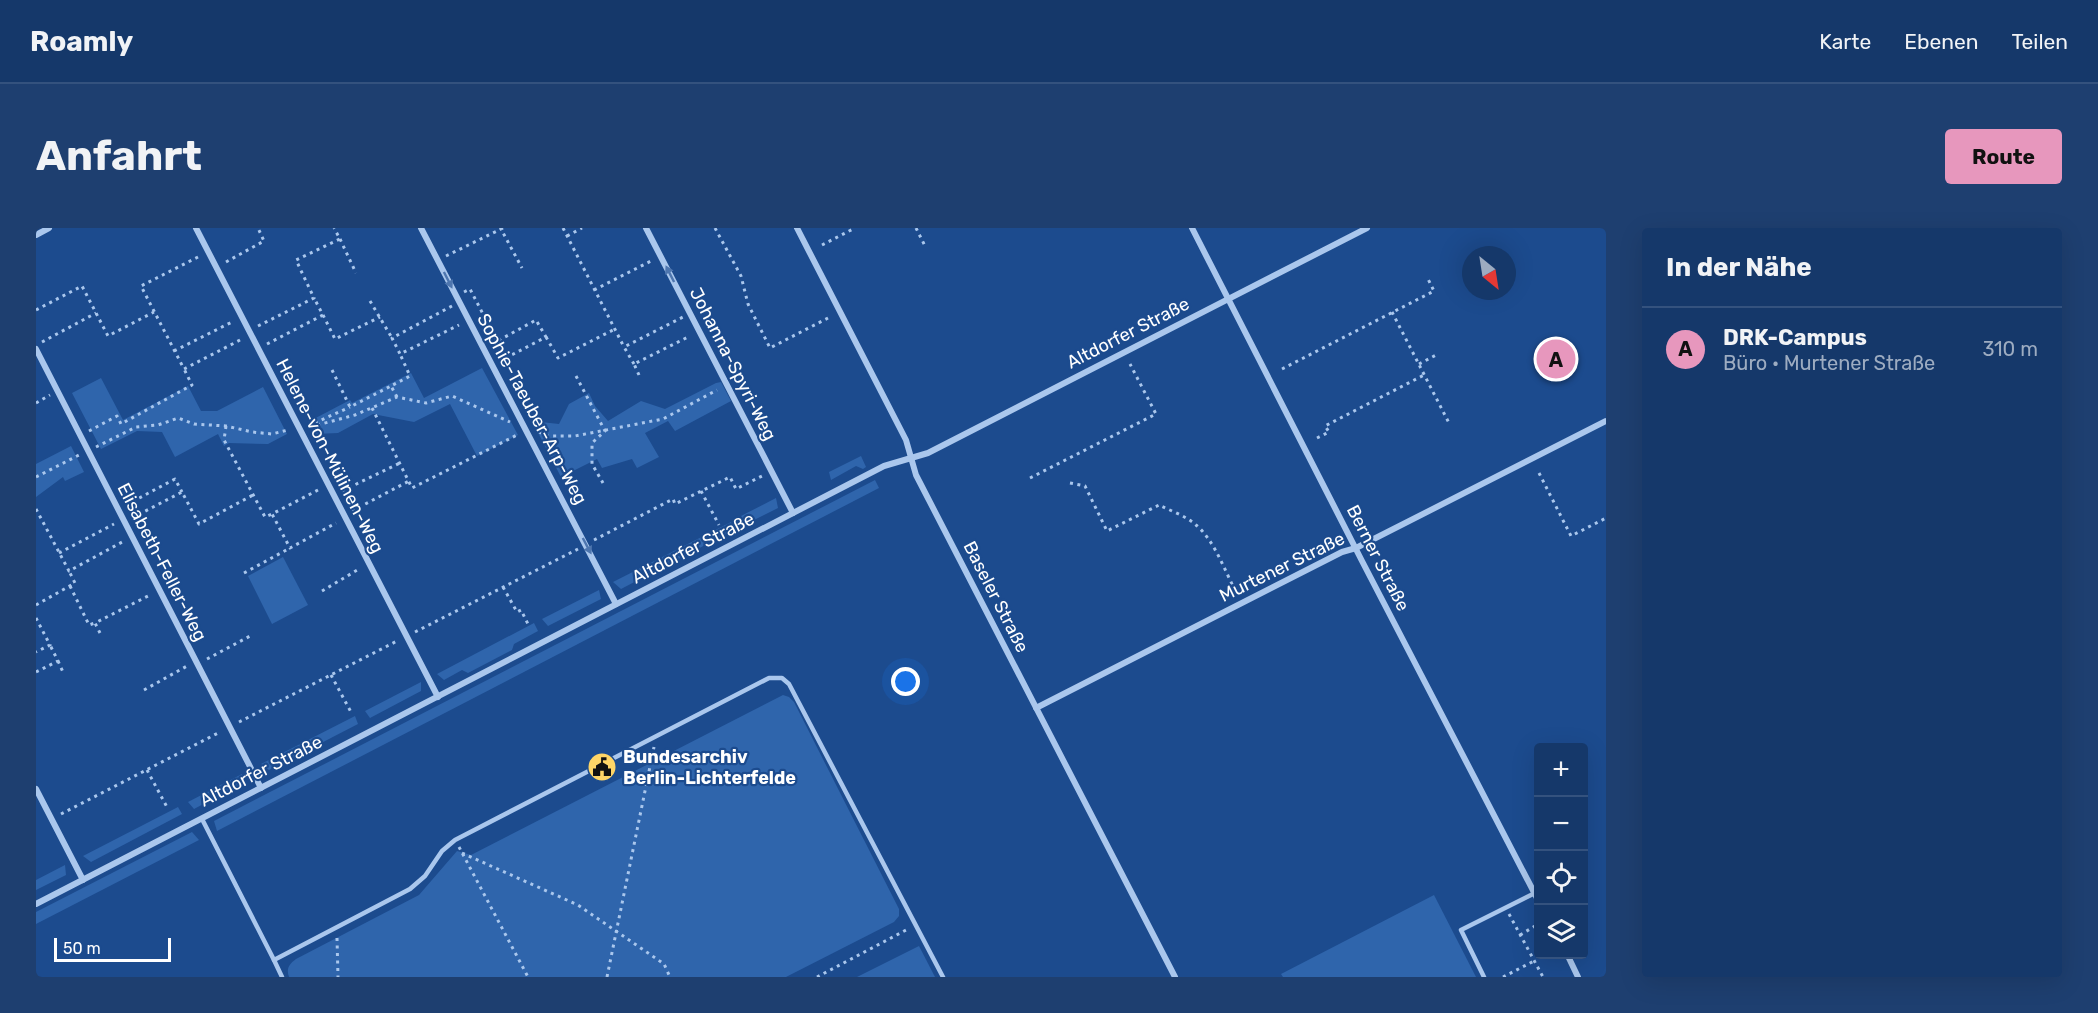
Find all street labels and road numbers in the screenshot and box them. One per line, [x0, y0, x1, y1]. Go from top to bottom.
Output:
street label: Johanna-Spyri-Weg [685, 284, 781, 444]
street label: Altdorfer Straße [1063, 293, 1193, 373]
street label: Sophie-Taeuber-Arp-Weg [472, 310, 592, 508]
street label: Helene-von-Mülinen-Weg [271, 355, 389, 557]
street label: Elisabeth-Feller-Weg [113, 479, 211, 645]
street label: Berner Straße [1342, 501, 1414, 615]
street label: Altdorfer Straße [628, 508, 758, 588]
street label: Murtener Straße [1216, 527, 1348, 607]
street label: Baseler Straße [958, 538, 1034, 656]
street label: Altdorfer Straße [196, 731, 326, 811]

